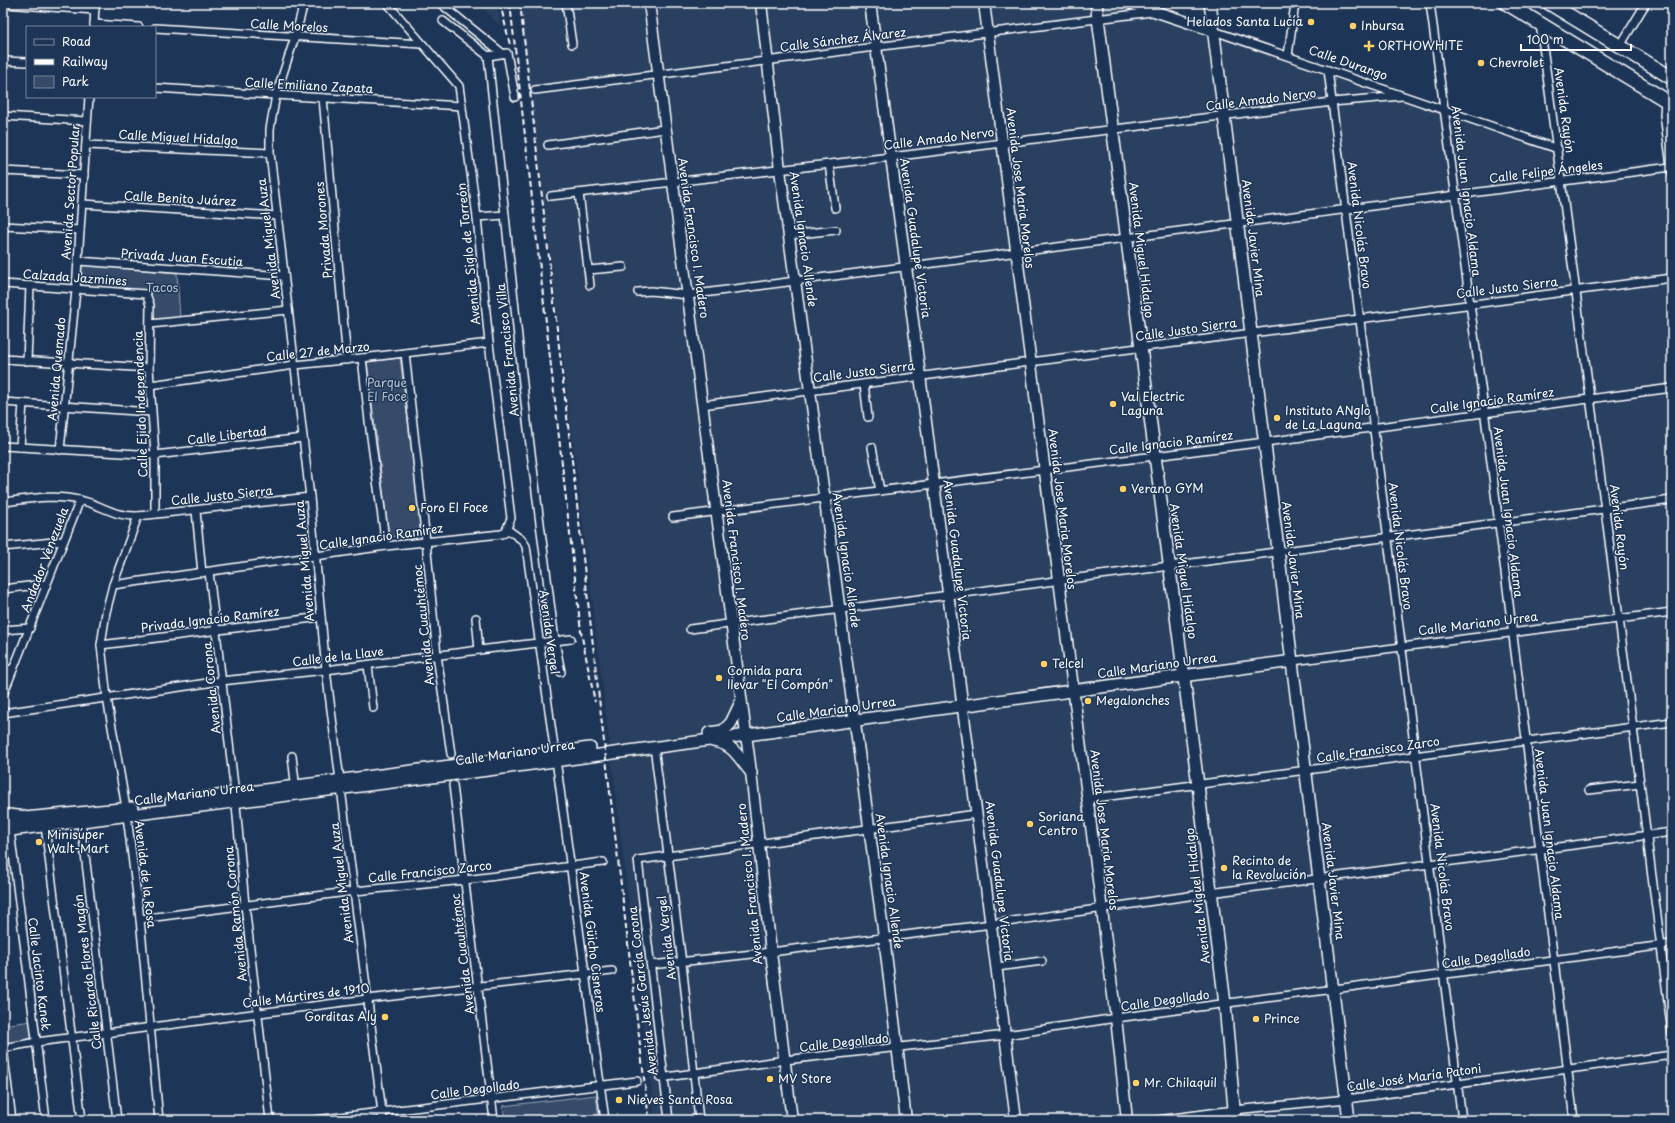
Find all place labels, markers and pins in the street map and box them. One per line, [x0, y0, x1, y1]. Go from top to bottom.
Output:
place label: Helados Santa Lucía [1186, 12, 1304, 30]
place label: Inbursa [1361, 16, 1405, 34]
marker: Helados Santa Lucía [1306, 17, 1316, 27]
marker: Inbursa [1348, 21, 1358, 31]
place label: ORTHOWHITE [1378, 36, 1464, 54]
marker: ORTHOWHITE [1363, 40, 1375, 52]
place label: Chevrolet [1489, 53, 1544, 71]
marker: Chevrolet [1476, 58, 1486, 68]
place label: Val Electric Laguna [1121, 387, 1185, 419]
marker: Val Electric Laguna [1108, 399, 1118, 409]
place label: Instituto ANglo de La Laguna [1285, 401, 1371, 433]
marker: Instituto ANglo de La Laguna [1272, 413, 1282, 423]
place label: Verano GYM [1131, 479, 1203, 497]
marker: Verano GYM [1118, 484, 1128, 494]
place label: Foro El Foce [420, 498, 488, 516]
marker: Foro El Foce [407, 503, 417, 513]
place label: Telcel [1052, 654, 1084, 672]
marker: Telcel [1039, 659, 1049, 669]
place label: Comida para llevar "El Compón" [727, 661, 833, 693]
marker: Comida para llevar "El Compón" [714, 673, 724, 683]
place label: Megalonches [1096, 691, 1170, 709]
marker: Megalonches [1083, 696, 1093, 706]
place label: Soriana Centro [1038, 807, 1084, 839]
marker: Soriana Centro [1025, 819, 1035, 829]
place label: Minisúper Walt-Mart [47, 825, 109, 857]
marker: Minisúper Walt-Mart [34, 837, 44, 847]
place label: Recinto de la Revolución [1232, 851, 1307, 883]
marker: Recinto de la Revolución [1219, 863, 1229, 873]
place label: Gorditas Aly [305, 1007, 377, 1025]
place label: Prince [1264, 1009, 1300, 1027]
marker: Gorditas Aly [380, 1012, 390, 1022]
marker: Prince [1251, 1014, 1261, 1024]
place label: MV Store [778, 1069, 832, 1087]
place label: Mr. Chilaquil [1144, 1073, 1217, 1091]
marker: MV Store [765, 1074, 775, 1084]
marker: Mr. Chilaquil [1131, 1078, 1141, 1088]
place label: Nieves Santa Rosa [627, 1090, 733, 1108]
marker: Nieves Santa Rosa [614, 1095, 624, 1105]

